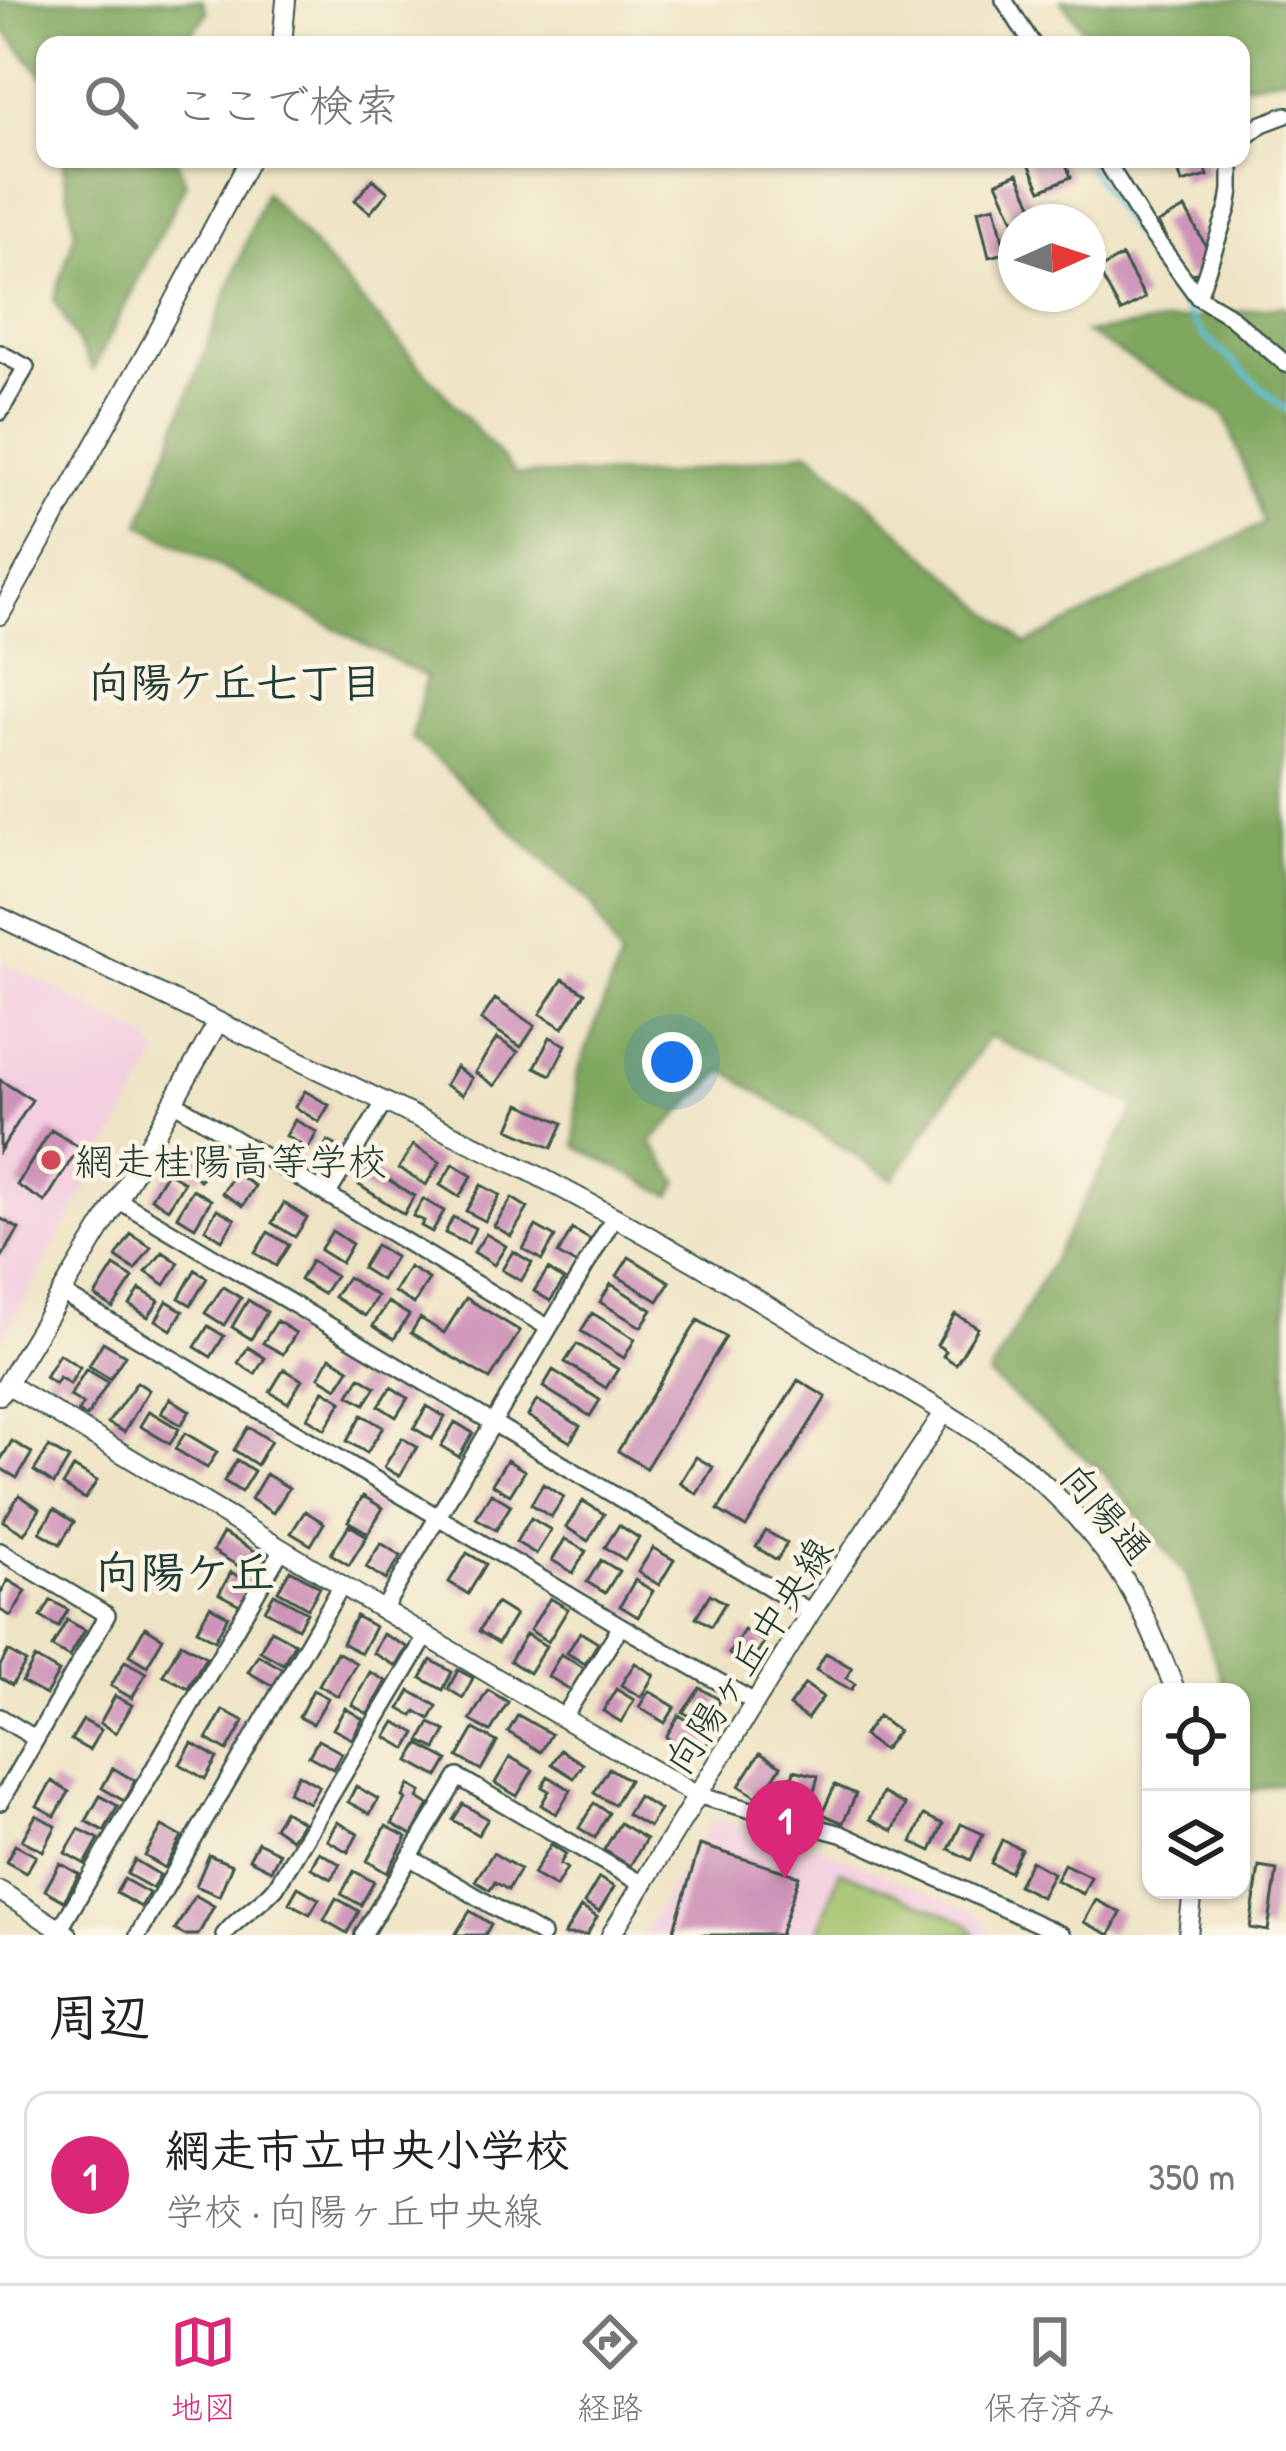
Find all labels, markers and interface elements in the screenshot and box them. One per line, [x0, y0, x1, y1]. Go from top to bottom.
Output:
search box [36, 36, 1250, 168]
icon: search [78, 69, 144, 135]
text: ここで検索 [174, 74, 399, 135]
north arrow [998, 204, 1106, 312]
district label: 向陽ケ丘七丁目 [88, 653, 382, 710]
your location [642, 1032, 702, 1092]
place label: 網走桂陽高等学校 [75, 1134, 387, 1187]
marker: 網走桂陽高等学校 [38, 1147, 64, 1173]
street label: 向陽通 [1049, 1451, 1165, 1575]
street label: 向陽ヶ丘中央線 [651, 1526, 845, 1784]
district label: 向陽ケ丘 [95, 1541, 275, 1602]
map controls [1142, 1683, 1250, 1899]
button: locate [1142, 1683, 1250, 1791]
pin: 1 [746, 1780, 824, 1879]
button: layers [1142, 1791, 1250, 1899]
text: 周辺 [48, 1982, 150, 2051]
text: 網走市立中央小学校 [165, 2119, 570, 2180]
text: 1 [83, 2149, 97, 2202]
text: 350 m [1148, 2149, 1235, 2202]
text: 学校 · 向陽ヶ丘中央線 [165, 2184, 542, 2237]
tab: 地図 [170, 2309, 236, 2429]
tab: 経路 [577, 2309, 643, 2429]
tab: 保存済み [984, 2309, 1116, 2429]

